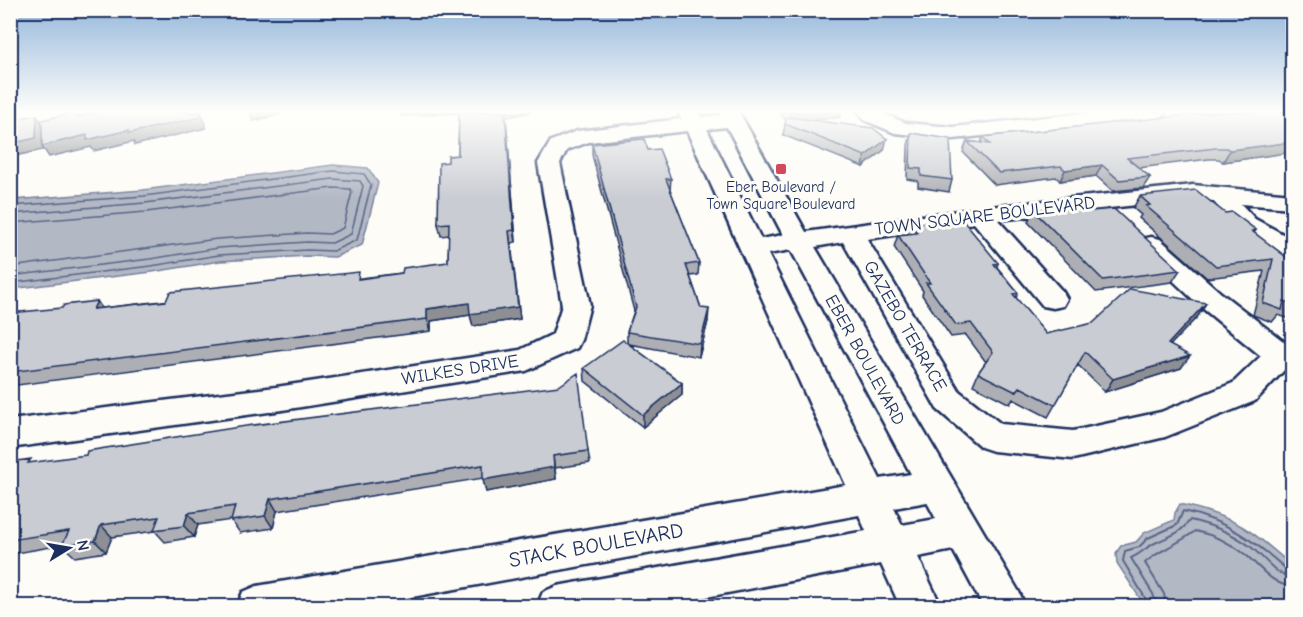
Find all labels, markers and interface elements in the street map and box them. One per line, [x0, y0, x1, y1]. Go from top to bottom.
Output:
marker: Eber Boulevard / Town Square Boulevard [774, 162, 788, 176]
place label: Eber Boulevard / Town Square Boulevard [706, 178, 856, 213]
street label: TOWN SQUARE BOULEVARD [874, 192, 1096, 240]
street label: GAZEBO TERRACE [859, 257, 951, 395]
street label: EBER BOULEVARD [821, 291, 909, 429]
street label: WILKES DRIVE [400, 350, 520, 390]
north arrow [39, 518, 99, 578]
street label: STACK BOULEVARD [507, 518, 685, 572]
text: N [73, 538, 93, 552]

